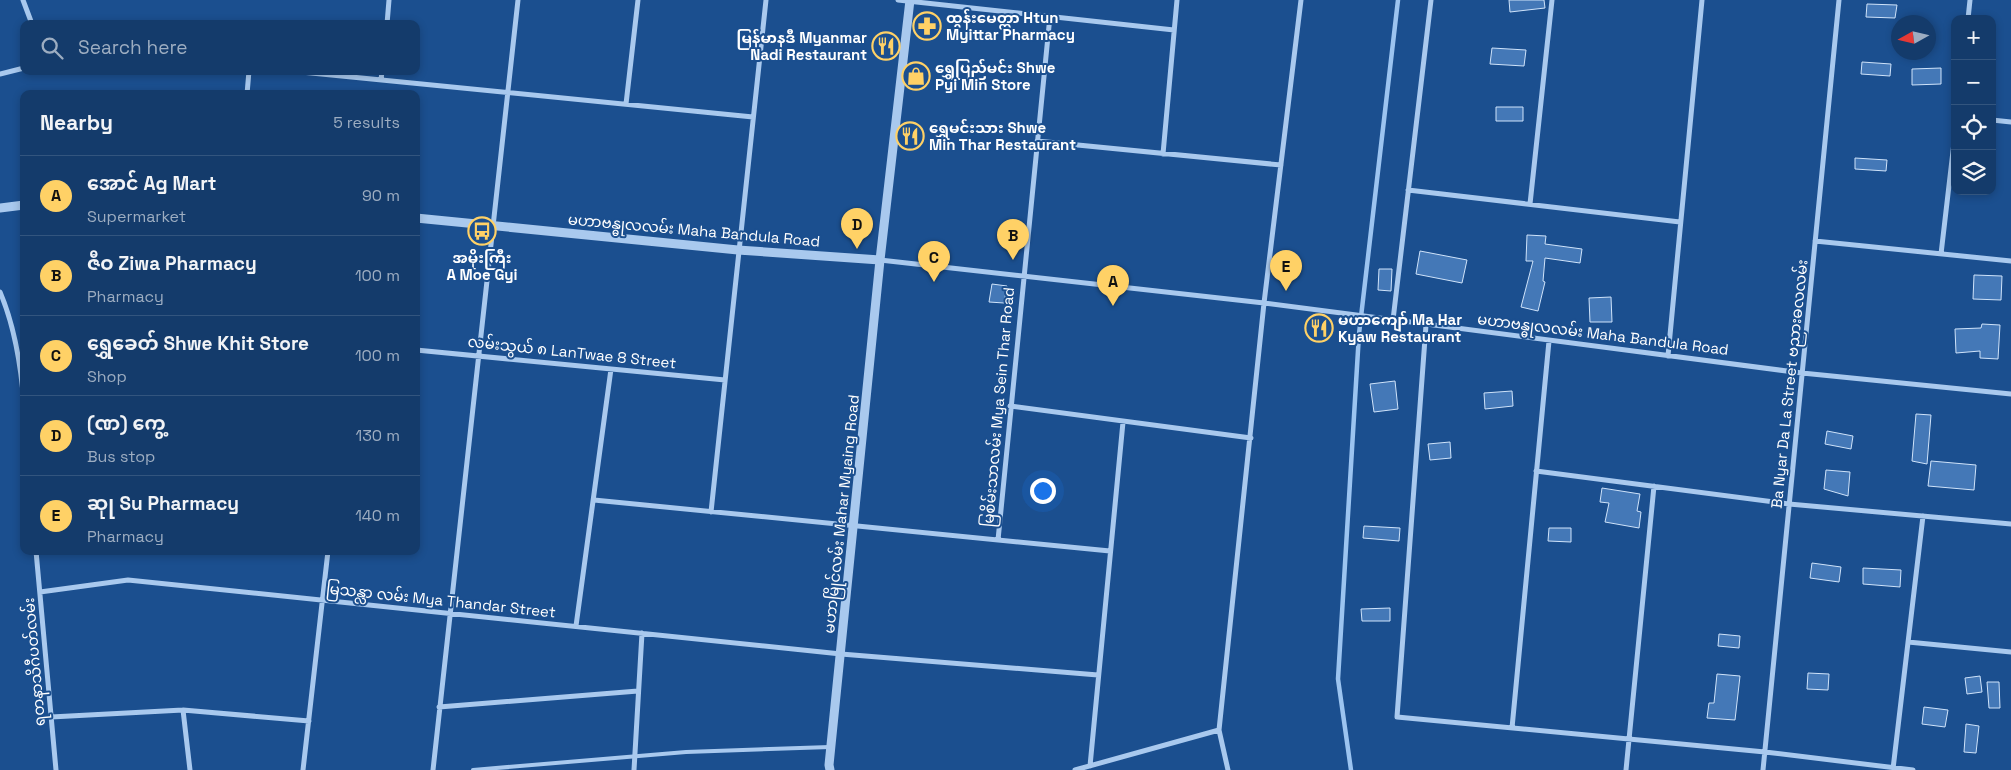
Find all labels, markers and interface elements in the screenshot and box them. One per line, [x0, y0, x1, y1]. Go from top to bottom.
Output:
place label: ထွန်းမေတ္တာ Htun Myittar Pharmacy [946, 8, 1075, 44]
pharmacy icon: ထွန်းမေတ္တာ Htun Myittar Pharmacy [912, 11, 942, 41]
north arrow [1891, 15, 1936, 60]
map controls [1951, 15, 1996, 195]
button: + [1951, 15, 1996, 60]
search box [20, 20, 420, 75]
place label: မြန်မာနဒီ Myanmar Nadi Restaurant [737, 28, 867, 64]
restaurant icon: မြန်မာနဒီ Myanmar Nadi Restaurant [871, 31, 901, 61]
icon: search [38, 34, 66, 62]
text: Search here [78, 35, 188, 60]
place label: ရွှေပြည်မင်း Shwe Pyi Min Store [935, 58, 1056, 94]
button: − [1951, 60, 1996, 105]
shop icon: ရွှေပြည်မင်း Shwe Pyi Min Store [901, 61, 931, 91]
button: locate [1951, 105, 1996, 150]
text: Nearby [40, 109, 113, 136]
text: 5 results [333, 112, 400, 133]
place label: ရွှေမင်းသား Shwe Min Thar Restaurant [929, 118, 1076, 154]
restaurant icon: ရွှေမင်းသား Shwe Min Thar Restaurant [895, 121, 925, 151]
button: layers [1951, 150, 1996, 195]
text: အောင် Ag Mart [87, 171, 216, 196]
text: A [51, 185, 61, 206]
text: 90 m [362, 185, 400, 206]
text: Supermarket [87, 206, 186, 227]
pin: D [841, 208, 873, 249]
street label: မဟာဗန္ဓုလလမ်း Maha Bandula Road [567, 210, 821, 254]
bus stop icon: အမိုးကြီး A Moe Gyi [467, 216, 497, 246]
pin: B [997, 219, 1029, 260]
pin: C [918, 241, 950, 282]
place label: အမိုးကြီး A Moe Gyi [446, 248, 518, 284]
pin: E [1270, 250, 1302, 291]
text: ဇီဝ Ziwa Pharmacy [87, 251, 257, 276]
street label: Ba Nyar Da La Street ဗညားဓလလမ်း [1766, 258, 1815, 510]
text: B [51, 265, 61, 286]
text: 100 m [355, 265, 400, 286]
pin: A [1097, 265, 1129, 306]
text: Pharmacy [87, 286, 164, 307]
street label: မြစိမ်းသာလမ်း Mya Sein Thar Road [978, 286, 1021, 528]
street label: မဟာဗန္ဓုလလမ်း Maha Bandula Road [1476, 309, 1730, 362]
place label: မဟာကျော် Ma Har Kyaw Restaurant [1338, 310, 1462, 346]
restaurant icon: မဟာကျော် Ma Har Kyaw Restaurant [1304, 313, 1334, 343]
text: ရွှေခေတ် Shwe Khit Store [87, 331, 309, 356]
street label: လမ်းသွယ် ၈ LanTwae 8 Street [467, 332, 677, 374]
text: C [51, 345, 61, 366]
text: 100 m [355, 345, 400, 366]
text: Shop [87, 366, 127, 387]
street label: မဟာမြိုင်လမ်း Mahar Myaing Road [819, 394, 866, 635]
text: (ဏ) ကွေ့ [87, 411, 166, 436]
text: D [51, 425, 61, 446]
text: 130 m [356, 425, 400, 446]
text: Bus stop [87, 446, 155, 467]
your location [1030, 478, 1056, 504]
text: ဆုု Su Pharmacy [87, 491, 239, 516]
text: E [52, 505, 60, 526]
text: 140 m [355, 505, 400, 526]
text: Pharmacy [87, 526, 164, 547]
street label: မြသန္လာ လမ်း Mya Thandar Street [325, 579, 557, 624]
street label: ရတနာသိဂီပတ်လမ်း [19, 597, 52, 727]

